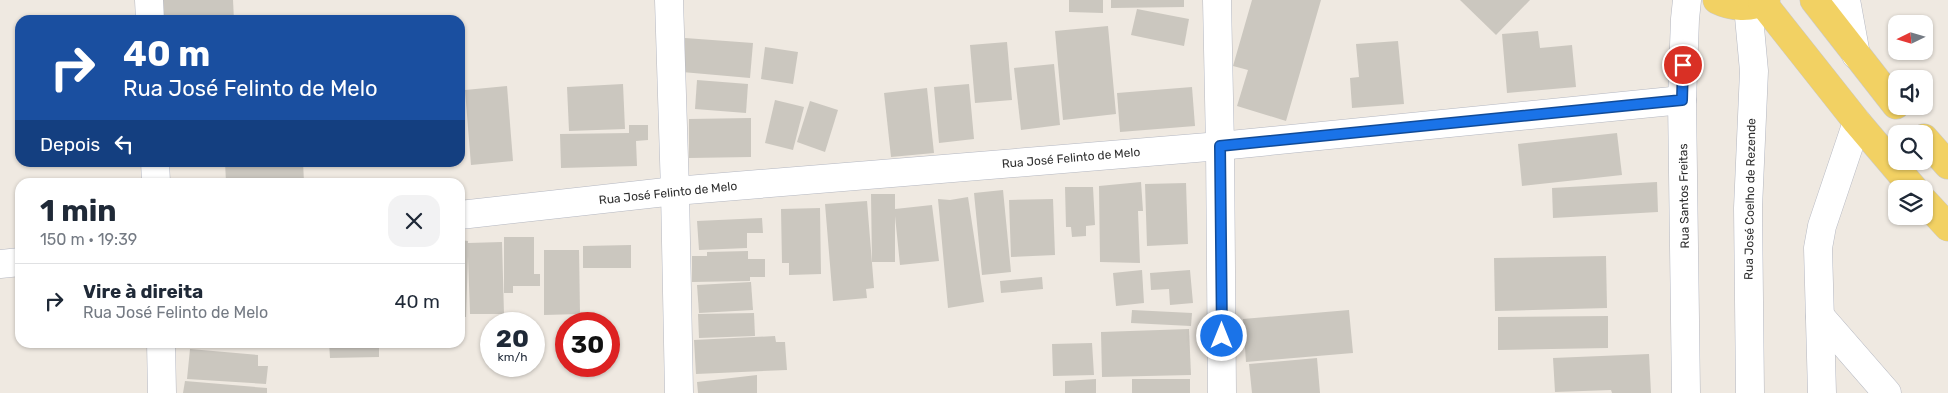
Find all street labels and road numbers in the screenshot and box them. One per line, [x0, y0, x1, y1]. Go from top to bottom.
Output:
street label: Rua José Coelho de Rezende [1742, 118, 1758, 280]
street label: Rua Santos Freitas [1676, 143, 1692, 249]
street label: Rua José Felinto de Melo [1001, 145, 1141, 171]
street label: Rua José Felinto de Melo [598, 179, 738, 207]

